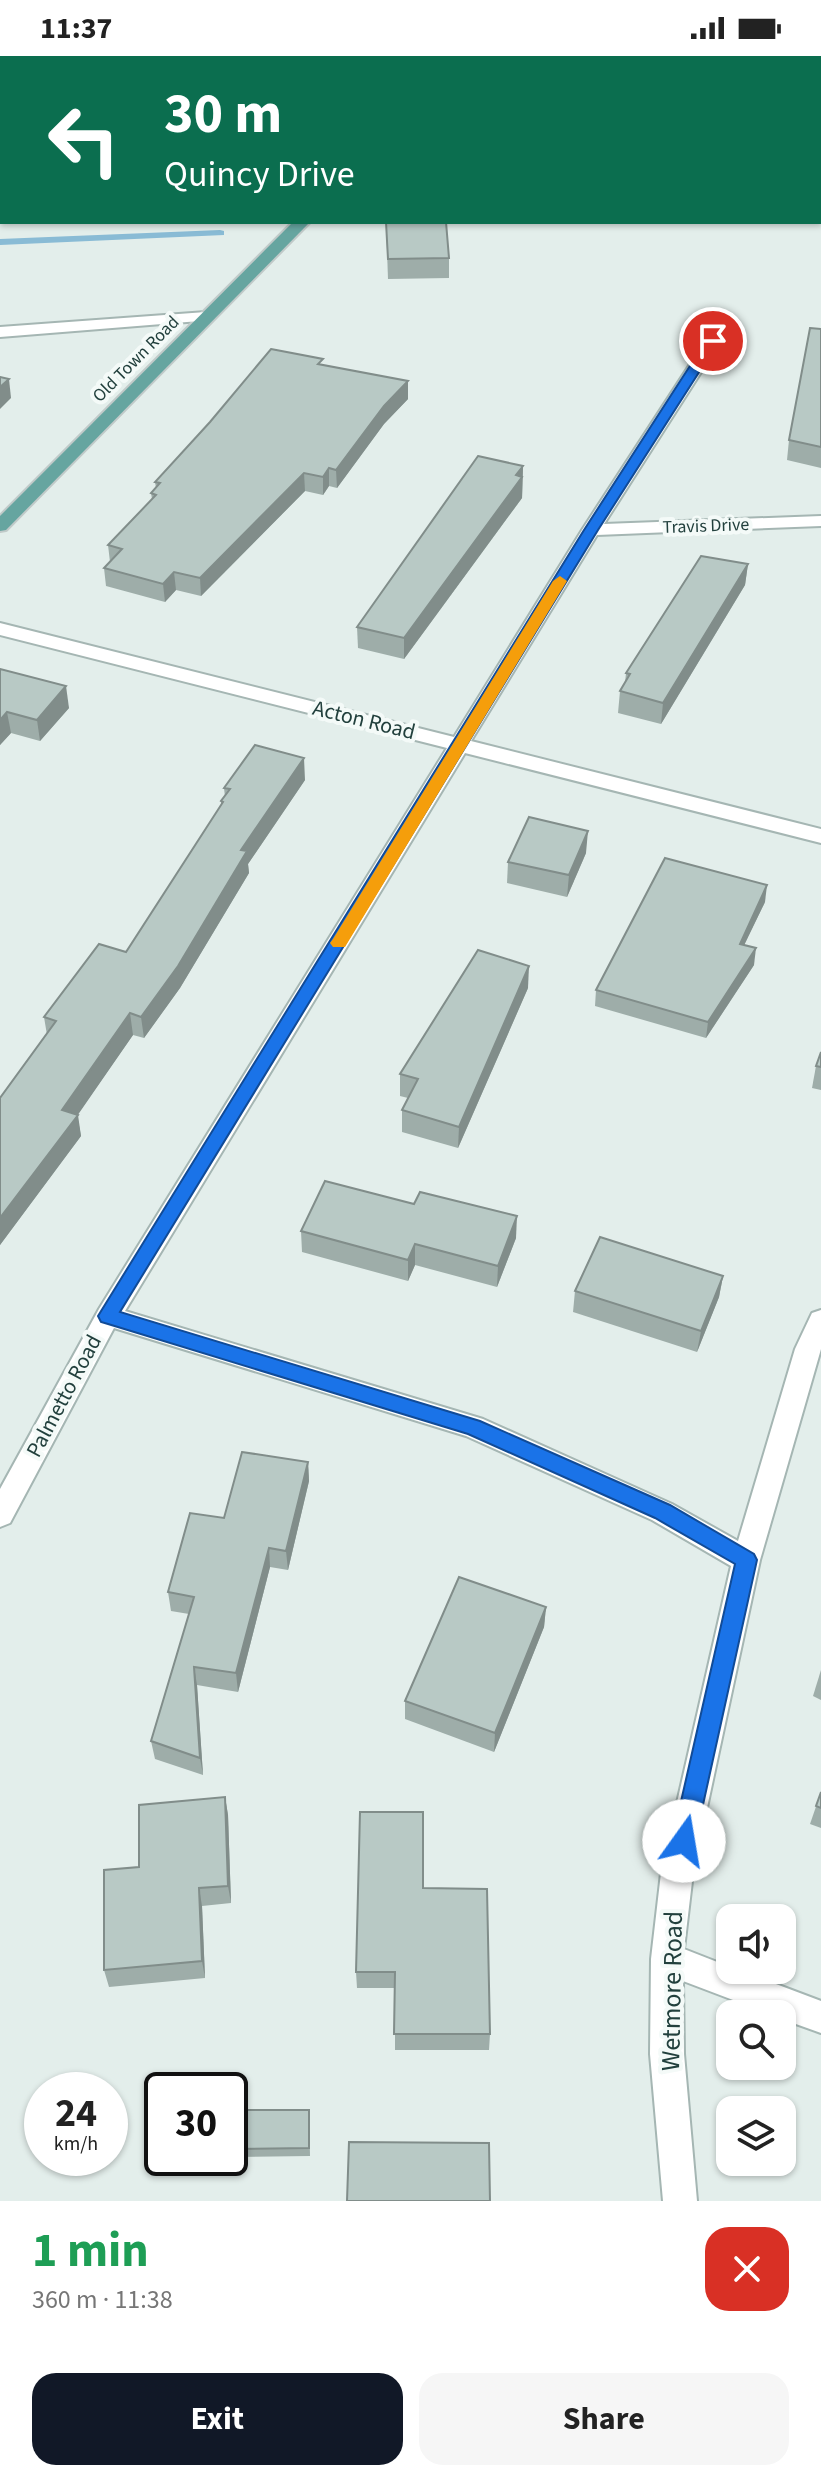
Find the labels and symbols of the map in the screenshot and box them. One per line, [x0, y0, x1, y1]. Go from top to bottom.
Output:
pin [679, 307, 747, 375]
street label: Old Town Road [87, 310, 185, 408]
street label: Travis Drive [662, 512, 750, 540]
street label: Acton Road [309, 692, 419, 748]
street label: Palmetto Road [18, 1329, 110, 1463]
position arrow [642, 1799, 726, 1883]
street label: Wetmore Road [652, 1911, 692, 2071]
speed limit sign: 30 [144, 2072, 248, 2176]

